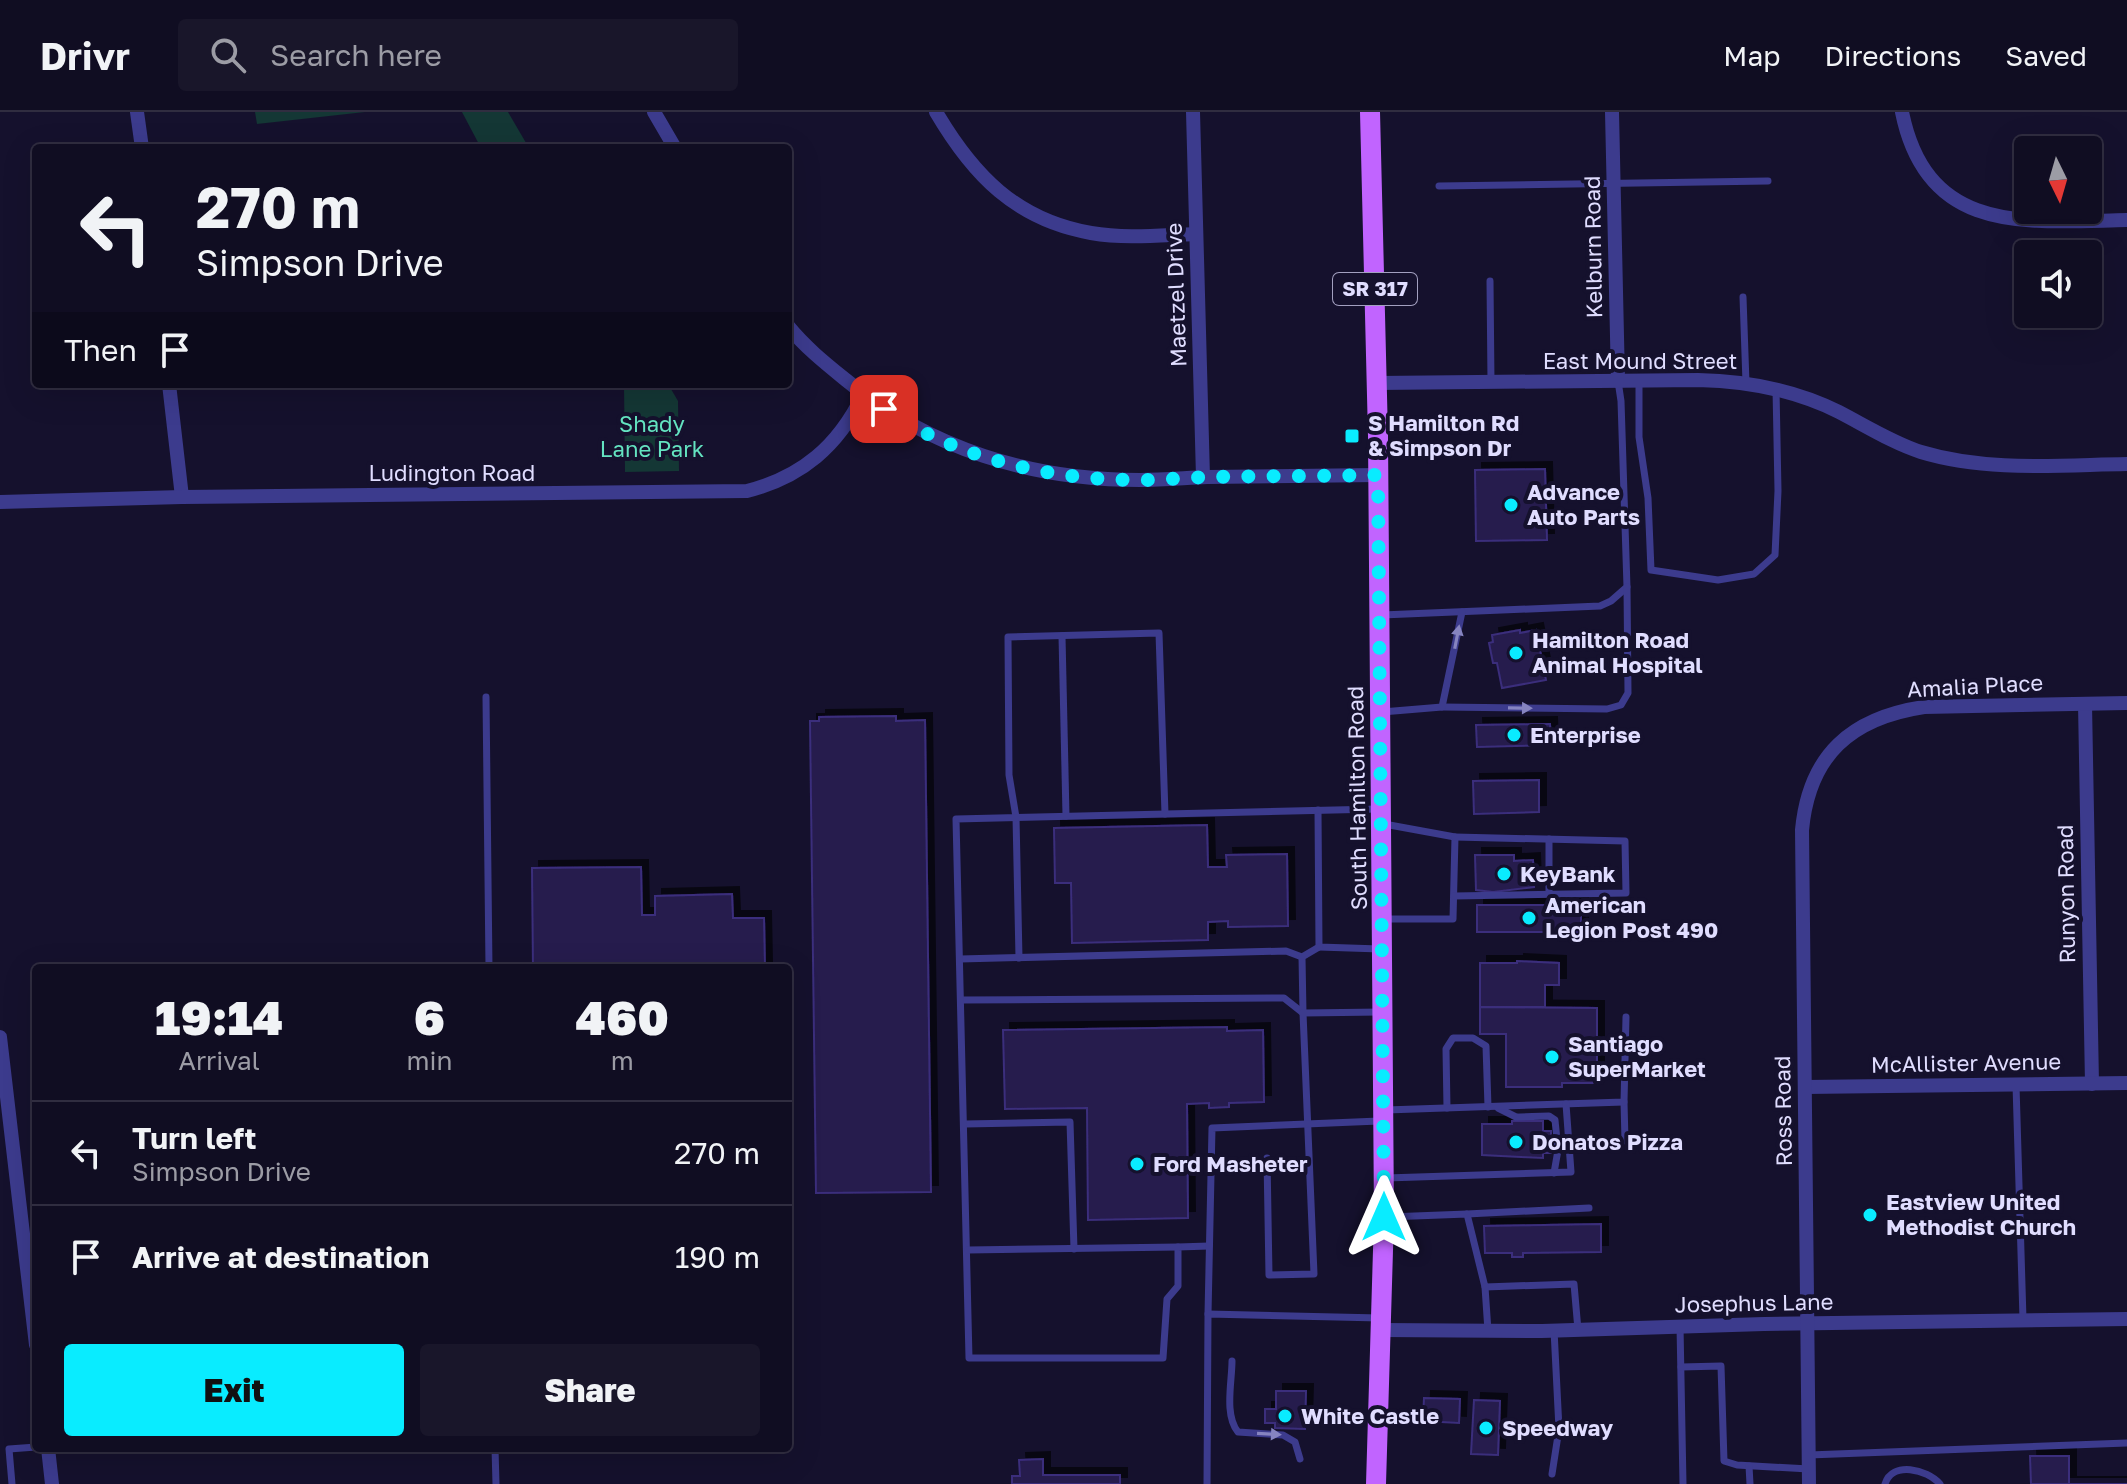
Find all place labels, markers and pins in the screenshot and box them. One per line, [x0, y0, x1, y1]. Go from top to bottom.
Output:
pin [850, 375, 918, 443]
place label: S Hamilton Rd & Simpson Dr [1368, 409, 1519, 461]
marker: S Hamilton Rd & Simpson Dr [1343, 427, 1361, 445]
place label: Advance Auto Parts [1527, 478, 1640, 530]
marker: Advance Auto Parts [1502, 496, 1520, 514]
place label: Hamilton Road Animal Hospital [1532, 626, 1703, 678]
marker: Hamilton Road Animal Hospital [1507, 644, 1525, 662]
place label: Enterprise [1530, 721, 1641, 748]
marker: Enterprise [1505, 726, 1523, 744]
place label: KeyBank [1520, 860, 1616, 887]
marker: KeyBank [1495, 865, 1513, 883]
place label: American Legion Post 490 [1545, 891, 1718, 943]
marker: American Legion Post 490 [1520, 909, 1538, 927]
place label: Santiago SuperMarket [1568, 1030, 1706, 1082]
marker: Santiago SuperMarket [1543, 1048, 1561, 1066]
place label: Donatos Pizza [1532, 1128, 1683, 1155]
marker: Donatos Pizza [1507, 1133, 1525, 1151]
place label: Ford Masheter [1153, 1150, 1308, 1177]
marker: Ford Masheter [1128, 1155, 1146, 1173]
place label: Eastview United Methodist Church [1886, 1188, 2076, 1240]
marker: Eastview United Methodist Church [1861, 1206, 1879, 1224]
place label: White Castle [1301, 1402, 1439, 1429]
marker: White Castle [1276, 1407, 1294, 1425]
place label: Speedway [1502, 1414, 1613, 1441]
marker: Speedway [1477, 1419, 1495, 1437]

